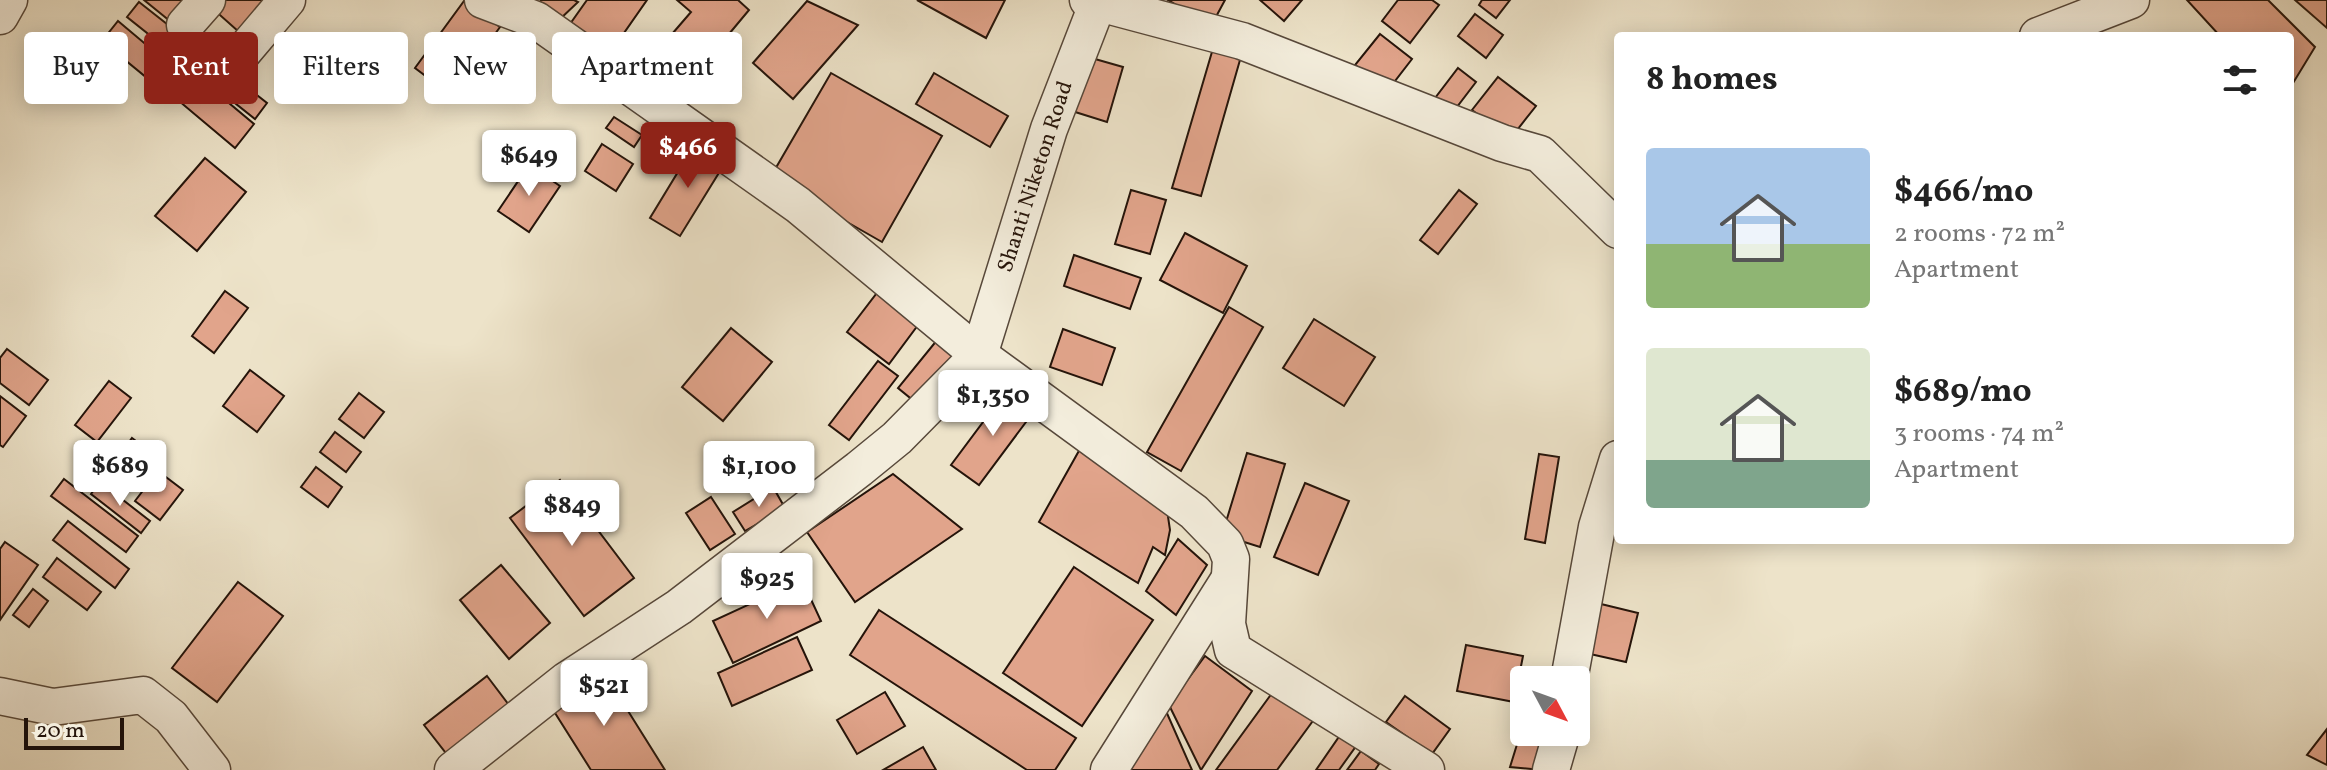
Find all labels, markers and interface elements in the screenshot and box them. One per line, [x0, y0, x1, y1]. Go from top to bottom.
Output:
chip: Buy [24, 32, 128, 104]
chip: Rent [144, 32, 258, 104]
chip: Filters [274, 32, 408, 104]
chip: New [424, 32, 536, 104]
chip: Apartment [552, 32, 742, 104]
text: 8 homes [1646, 57, 1778, 104]
icon: filters [2218, 58, 2262, 102]
street label: Shanti Niketon Road [990, 77, 1082, 277]
pin: $466 [641, 122, 735, 190]
pin: $649 [482, 130, 576, 198]
text: $466 [659, 130, 717, 166]
text: $649 [500, 138, 558, 174]
text: $466/mo [1894, 169, 2034, 216]
icon: home [1710, 180, 1806, 276]
text: 2 rooms · 72 m² [1894, 216, 2065, 252]
text: Apartment [1894, 252, 2019, 288]
text: $689/mo [1894, 369, 2032, 416]
pin: $1,350 [928, 370, 1058, 438]
text: $1,350 [956, 378, 1030, 414]
icon: home [1710, 380, 1806, 476]
text: 3 rooms · 74 m² [1894, 416, 2064, 452]
pin: $689 [73, 440, 167, 508]
pin: $1,100 [694, 441, 824, 509]
text: $689 [91, 448, 149, 484]
text: $1,100 [721, 449, 797, 485]
text: Apartment [1894, 452, 2019, 488]
pin: $849 [525, 480, 619, 548]
text: $849 [543, 488, 601, 524]
pin: $925 [720, 553, 814, 621]
text: $925 [740, 561, 794, 597]
pin: $521 [557, 660, 651, 728]
north arrow [1510, 666, 1590, 746]
map controls [1510, 666, 1590, 746]
text: $521 [579, 668, 630, 704]
scale bar [24, 714, 124, 750]
text: 20 m [36, 716, 85, 747]

